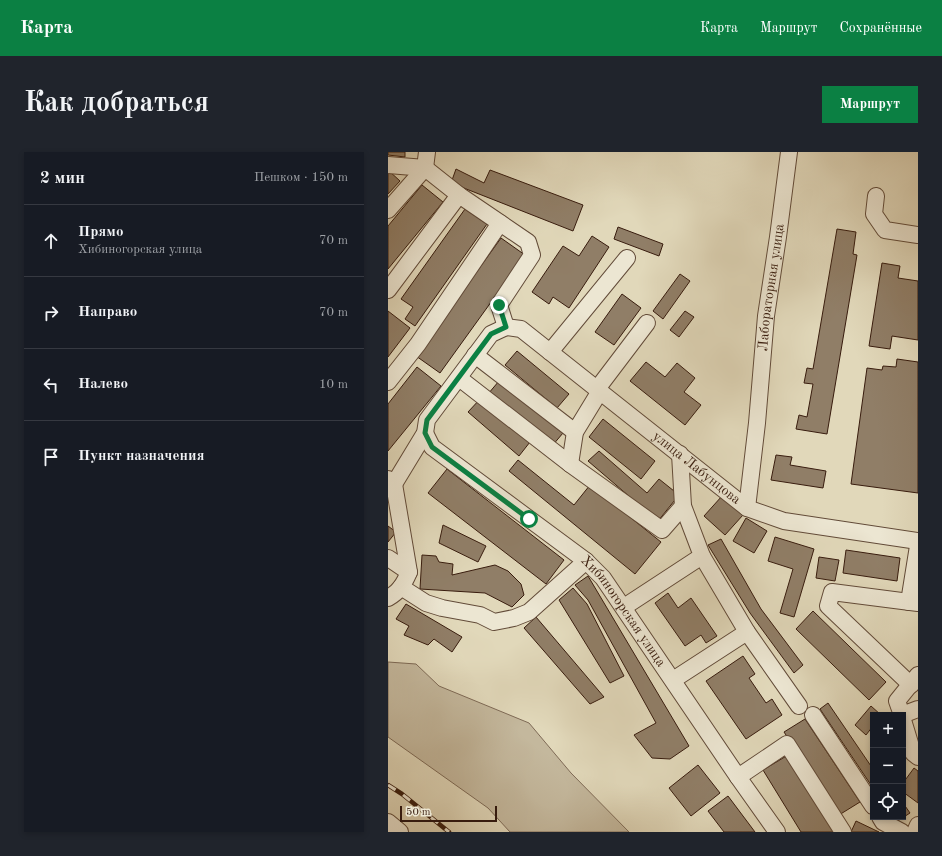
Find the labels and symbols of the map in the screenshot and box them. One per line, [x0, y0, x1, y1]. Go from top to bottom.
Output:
street label: Лабораторная улица [756, 223, 787, 352]
route end [490, 296, 508, 314]
street label: улица Лабунцова [650, 429, 743, 507]
route start [520, 510, 538, 528]
street label: Хибиногорская улица [578, 553, 668, 669]
scale bar [400, 804, 497, 823]

